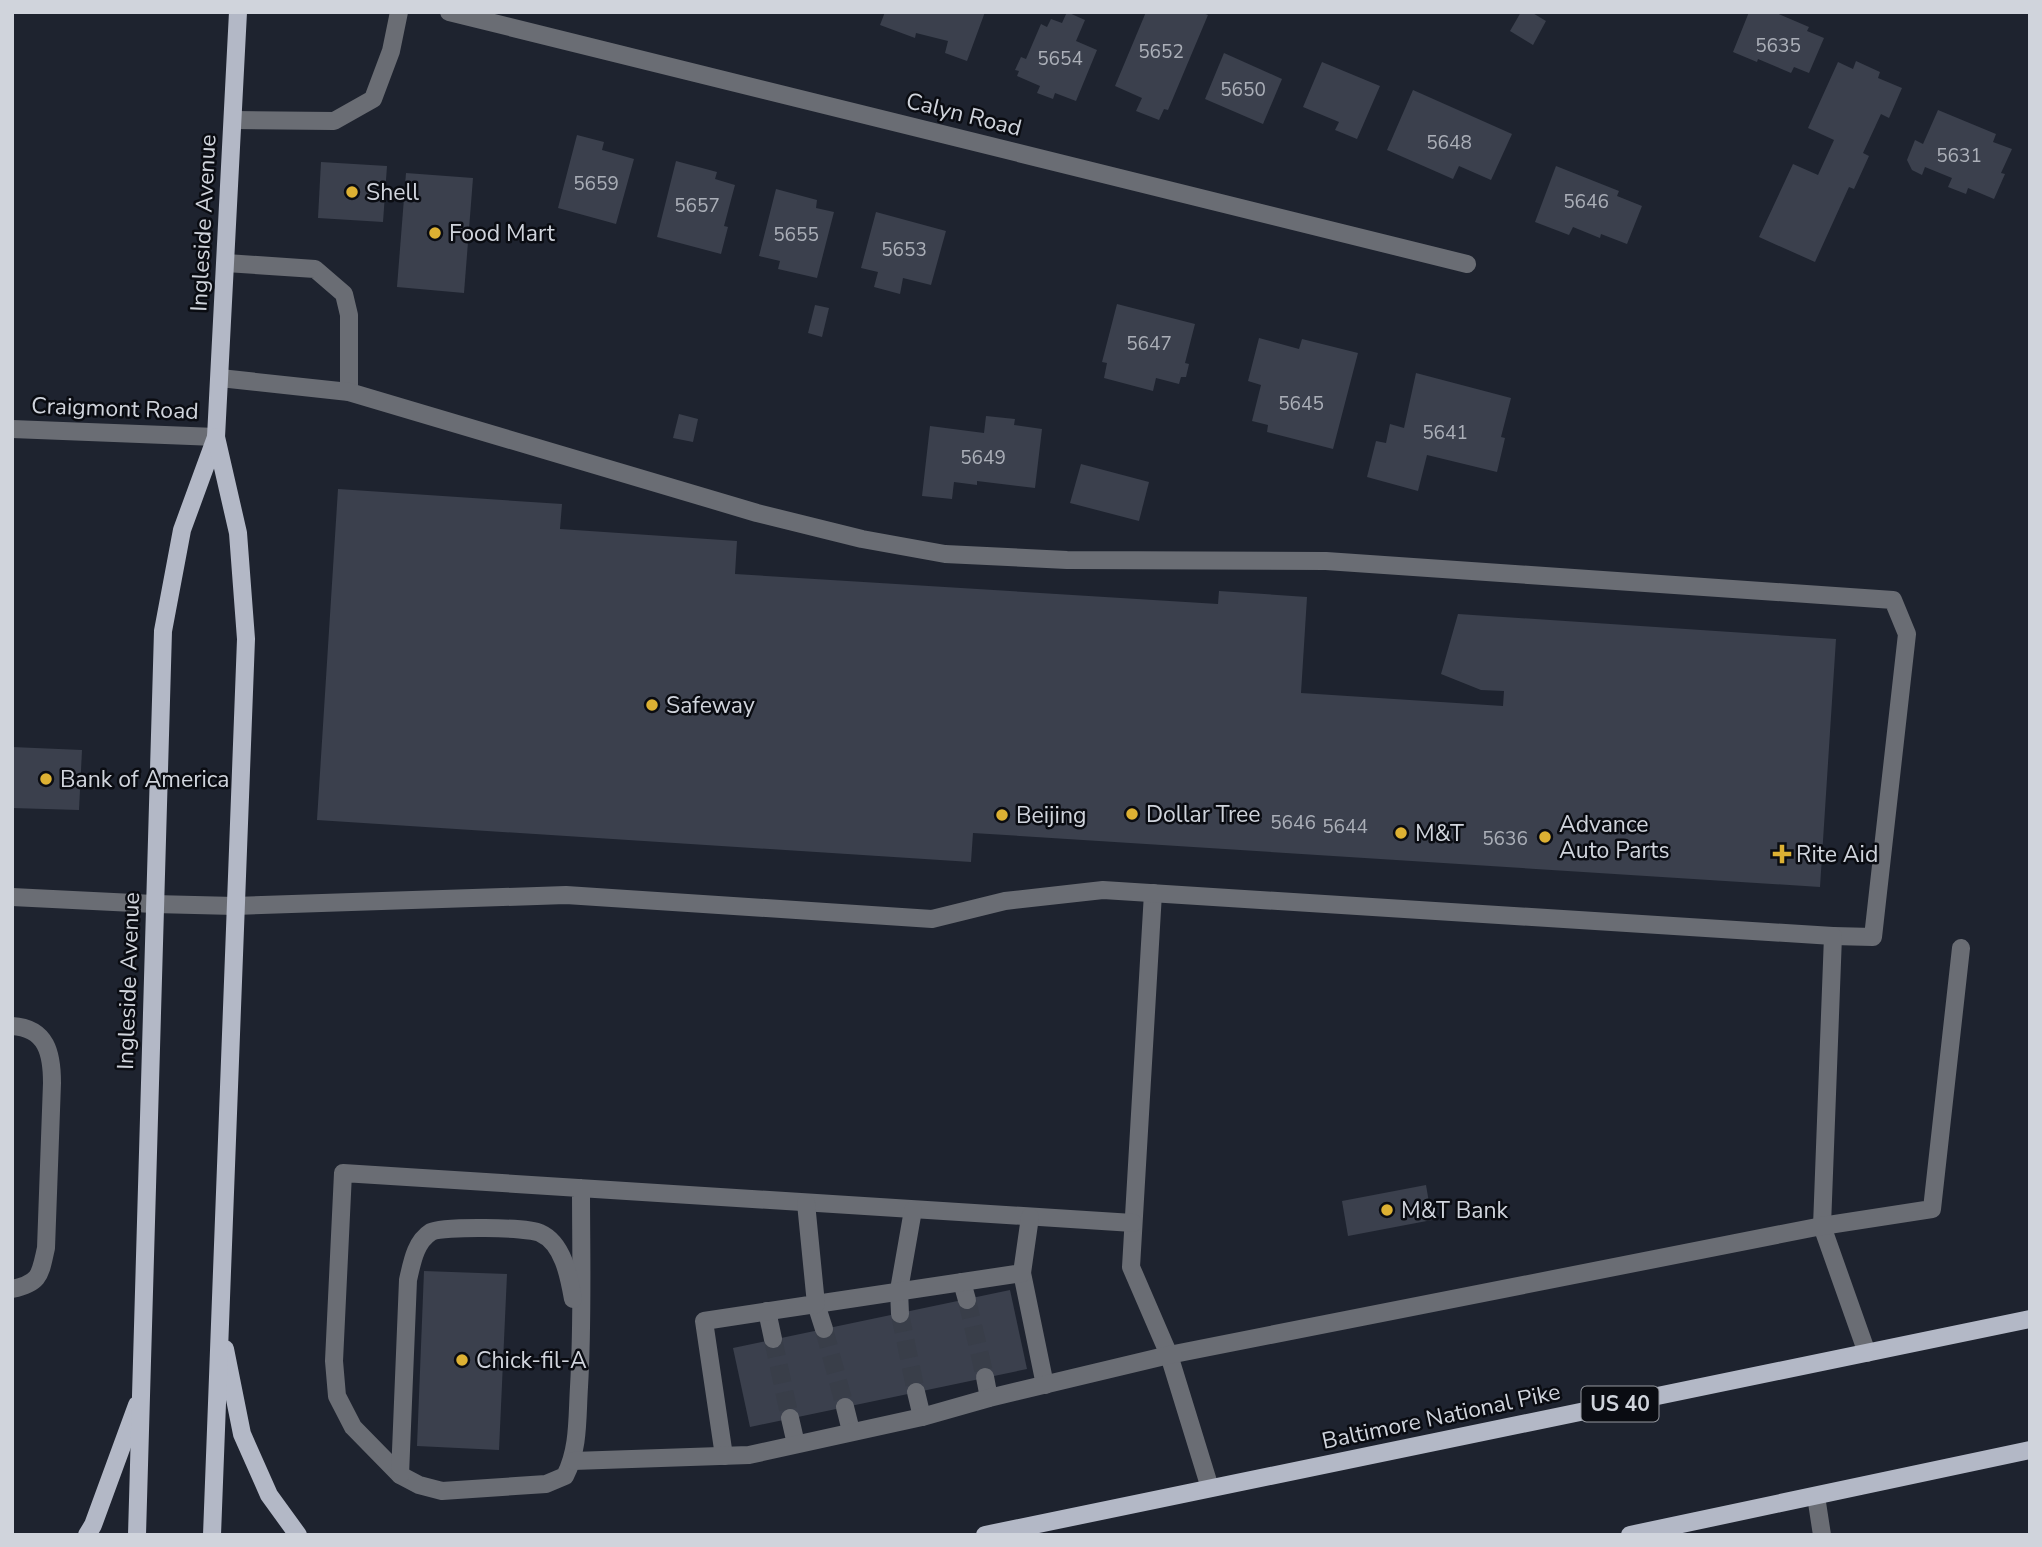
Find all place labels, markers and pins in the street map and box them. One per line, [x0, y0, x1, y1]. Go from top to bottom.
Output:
place label: Shell [366, 177, 419, 208]
marker: Shell [344, 184, 360, 200]
place label: Food Mart [449, 218, 556, 249]
marker: Food Mart [427, 225, 443, 241]
place label: Safeway [666, 690, 755, 721]
marker: Safeway [644, 697, 660, 713]
place label: Bank of America [60, 764, 229, 795]
marker: Bank of America [38, 771, 54, 787]
place label: Dollar Tree [1146, 799, 1260, 830]
place label: Beijing [1016, 800, 1086, 831]
marker: Dollar Tree [1124, 806, 1140, 822]
marker: Beijing [994, 807, 1010, 823]
place label: Advance Auto Parts [1559, 809, 1669, 866]
place label: M&T [1415, 818, 1464, 849]
marker: M&T [1393, 825, 1409, 841]
marker: Advance Auto Parts [1537, 829, 1553, 845]
place label: Rite Aid [1796, 839, 1878, 870]
marker: Rite Aid [1774, 846, 1790, 862]
place label: M&T Bank [1401, 1195, 1509, 1226]
marker: M&T Bank [1379, 1202, 1395, 1218]
place label: Chick-fil-A [476, 1345, 587, 1376]
marker: Chick-fil-A [454, 1352, 470, 1368]

